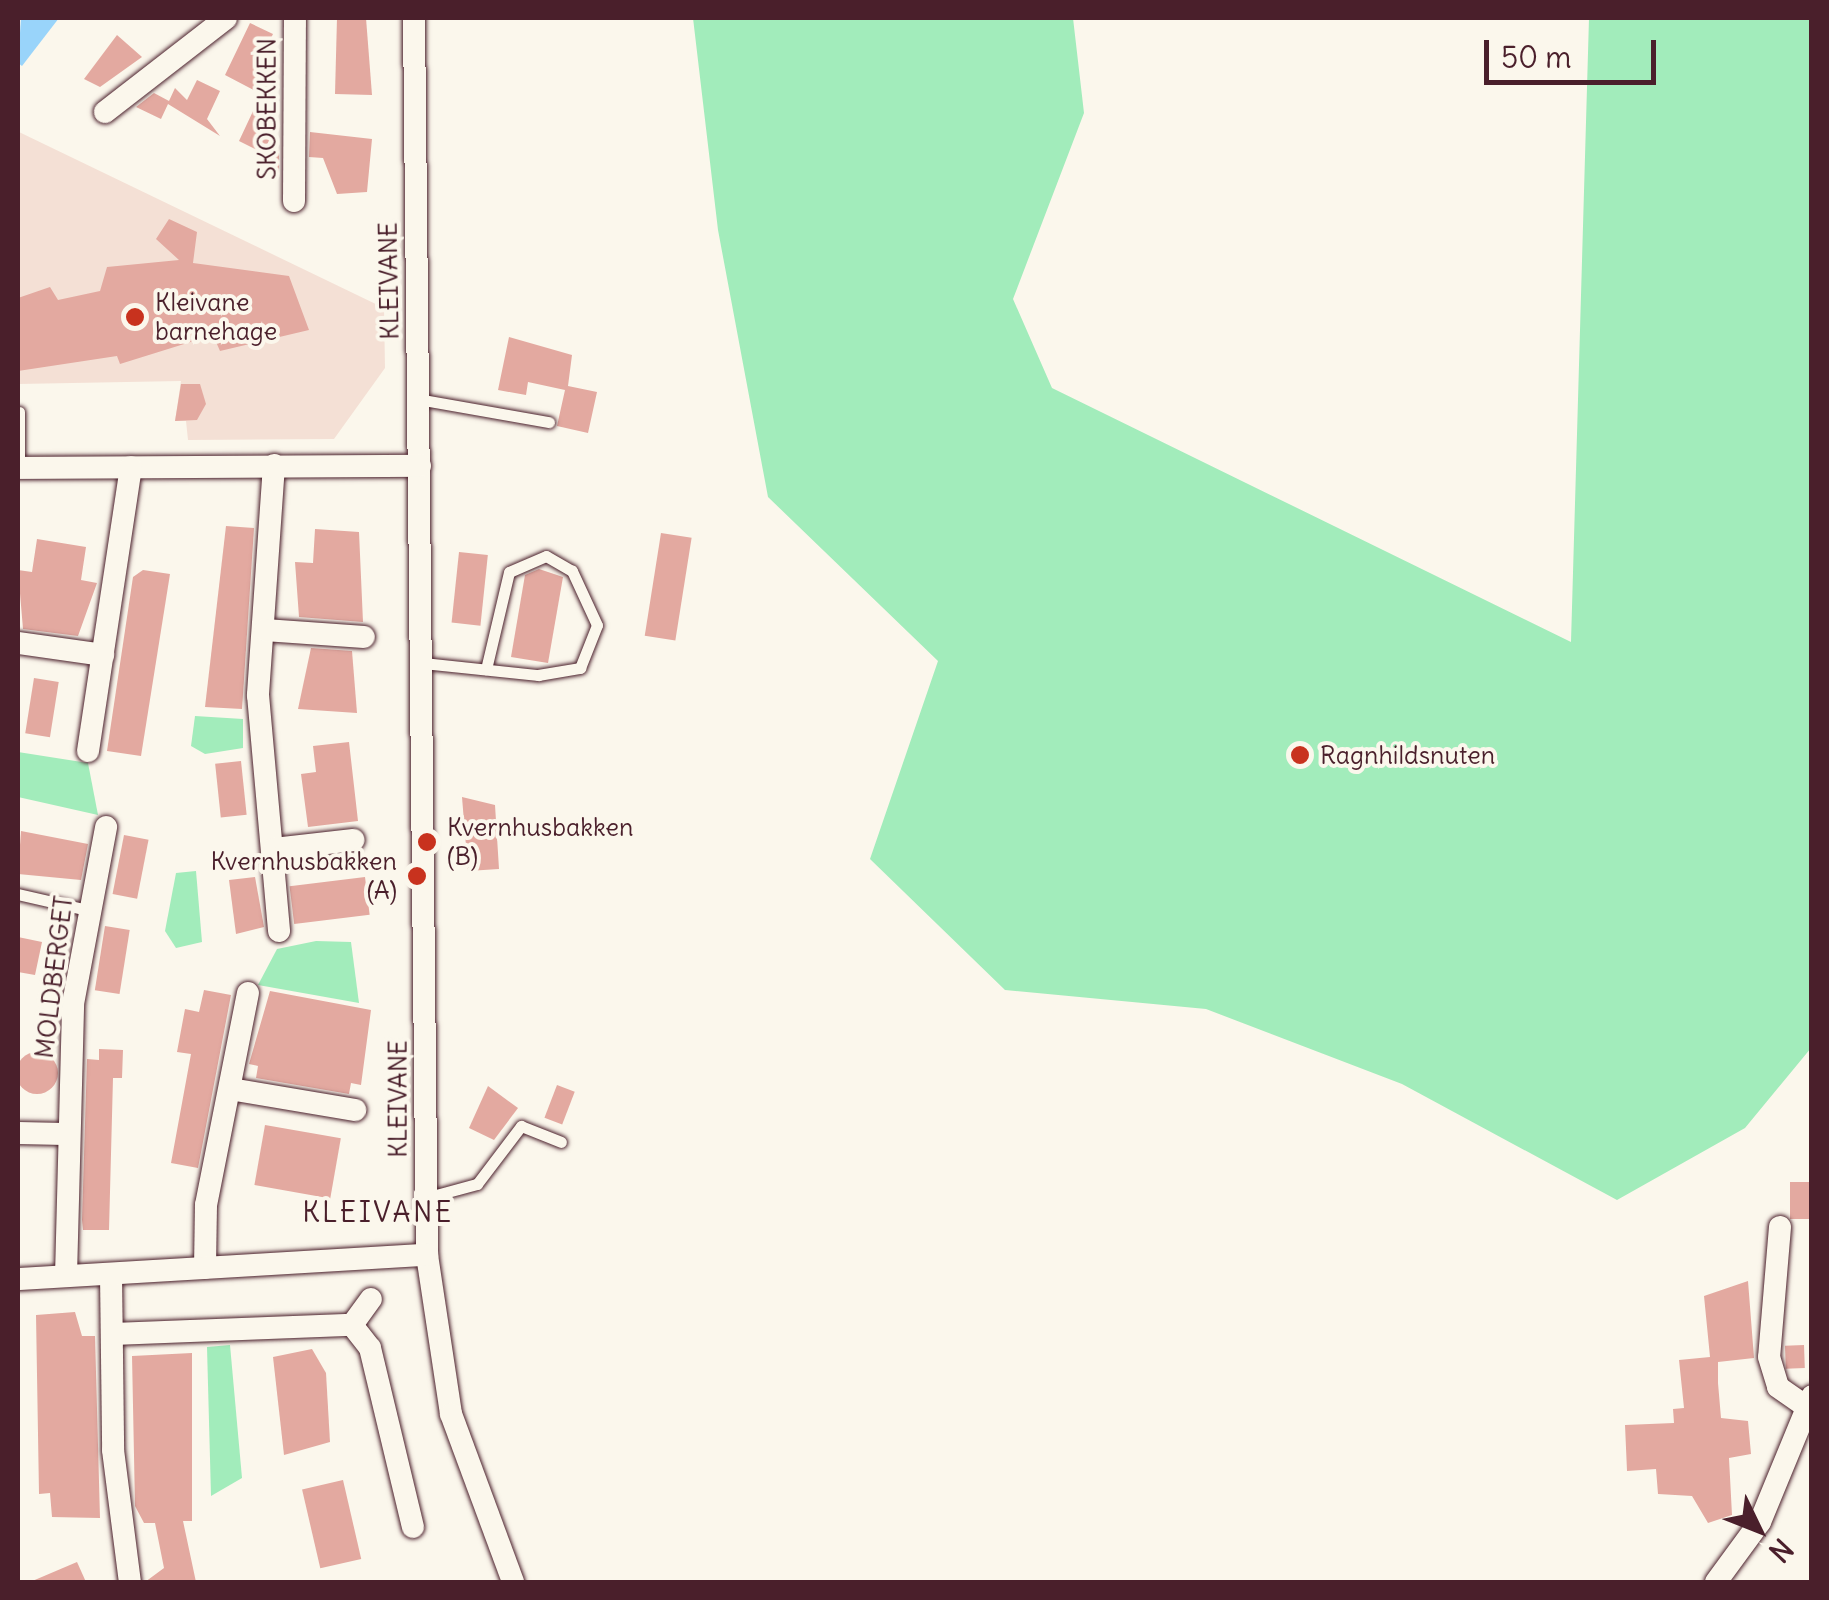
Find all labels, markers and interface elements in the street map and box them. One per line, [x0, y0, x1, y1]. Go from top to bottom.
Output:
scale bar [1489, 20, 1662, 82]
street label: SKOBEKKEN [252, 38, 282, 180]
text: 50 m [1501, 38, 1571, 76]
street label: KLEIVANE [373, 222, 405, 340]
place label: Kleivane barnehage [155, 288, 277, 347]
marker: Kleivane barnehage [124, 306, 146, 328]
place label: Ragnhildsnuten [1320, 740, 1495, 770]
marker: Ragnhildsnuten [1289, 744, 1311, 766]
place label: Kvernhusbakken (B) [447, 813, 633, 872]
marker: Kvernhusbakken (B) [416, 831, 438, 853]
place label: Kvernhusbakken (A) [211, 847, 397, 906]
marker: Kvernhusbakken (A) [406, 865, 428, 887]
street label: MOLDBERGET [29, 894, 79, 1060]
street label: KLEIVANE [383, 1040, 413, 1158]
district label: KLEIVANE [302, 1195, 454, 1229]
north arrow [1709, 1480, 1809, 1580]
text: N [1761, 1531, 1801, 1570]

